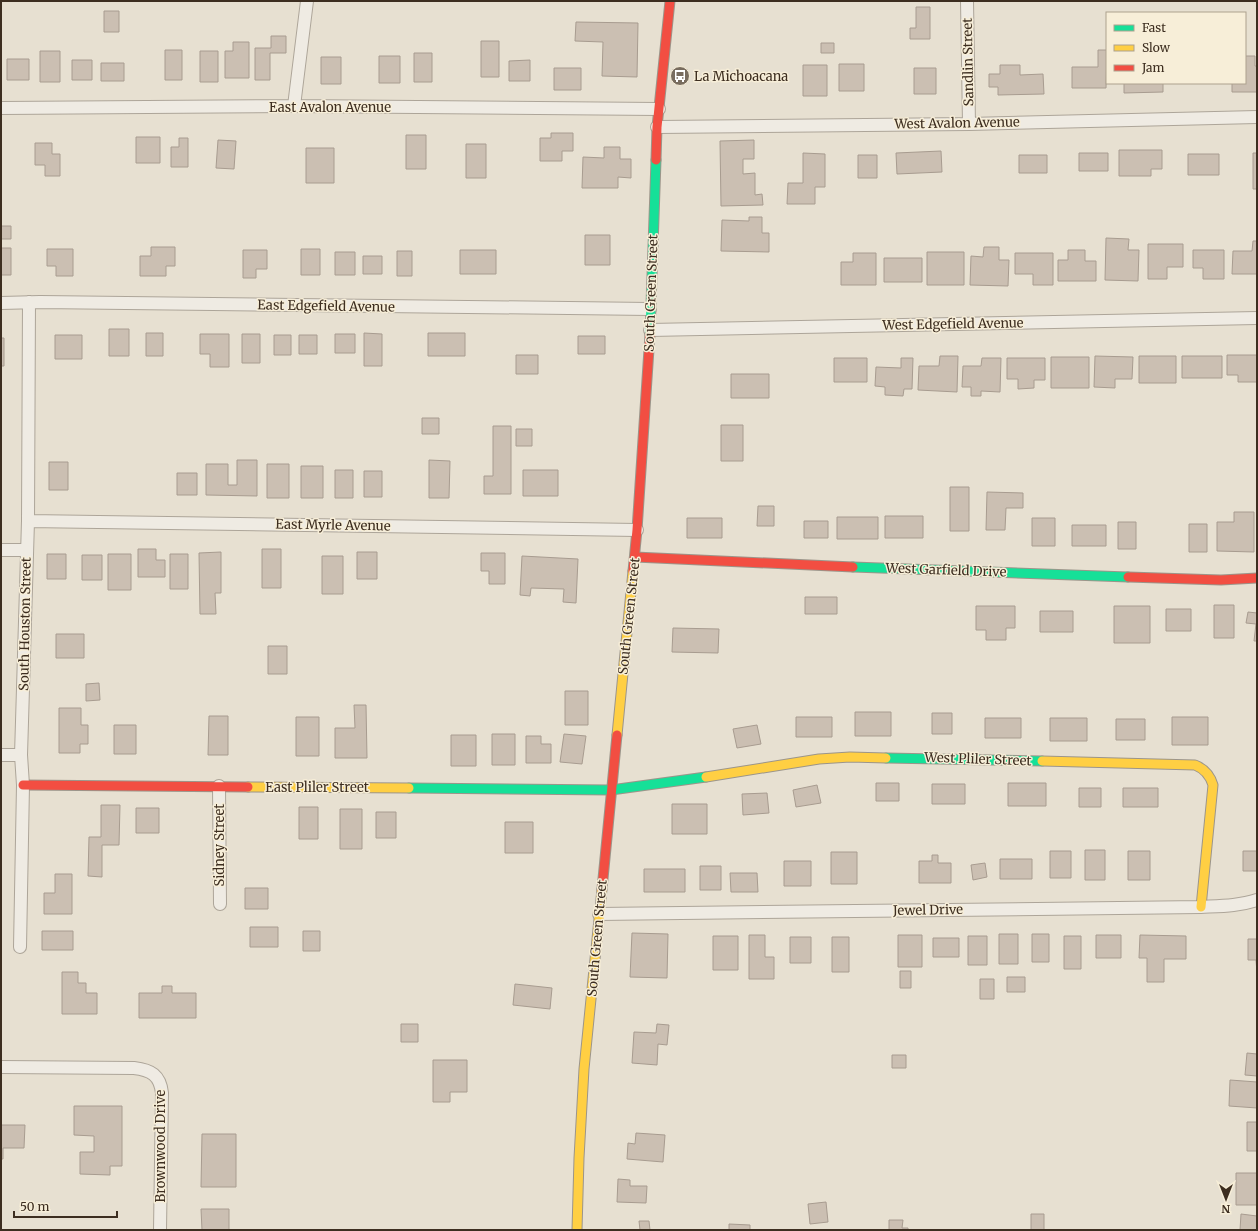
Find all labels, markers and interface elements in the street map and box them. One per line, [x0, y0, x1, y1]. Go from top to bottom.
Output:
legend [1106, 12, 1246, 84]
street label: Sandlin Street [959, 18, 977, 106]
text: Fast [1142, 20, 1166, 35]
text: Slow [1142, 40, 1171, 55]
text: Jam [1141, 60, 1165, 75]
bus stop icon: La Michoacana [669, 65, 691, 87]
place label: La Michoacana [694, 68, 788, 85]
street label: East Avalon Avenue [269, 99, 391, 116]
street label: West Avalon Avenue [893, 113, 1020, 133]
street label: South Green Street [640, 234, 662, 352]
street label: East Edgefield Avenue [257, 296, 395, 316]
street label: West Edgefield Avenue [881, 314, 1024, 334]
street label: East Myrle Avenue [275, 515, 391, 535]
street label: South Houston Street [15, 557, 35, 691]
street label: South Green Street [614, 557, 644, 675]
street label: West Garfield Drive [884, 559, 1007, 581]
street label: West Pliler Street [923, 749, 1032, 769]
street label: East Pliler Street [265, 779, 369, 796]
street label: Sidney Street [211, 804, 228, 886]
street label: South Green Street [583, 879, 611, 997]
street label: Jewel Drive [892, 901, 963, 919]
street label: Brownwood Drive [152, 1089, 169, 1202]
north arrow [1206, 1179, 1246, 1219]
scale bar [14, 1193, 117, 1219]
text: 50 m [20, 1199, 49, 1214]
text: N [1221, 1202, 1230, 1216]

